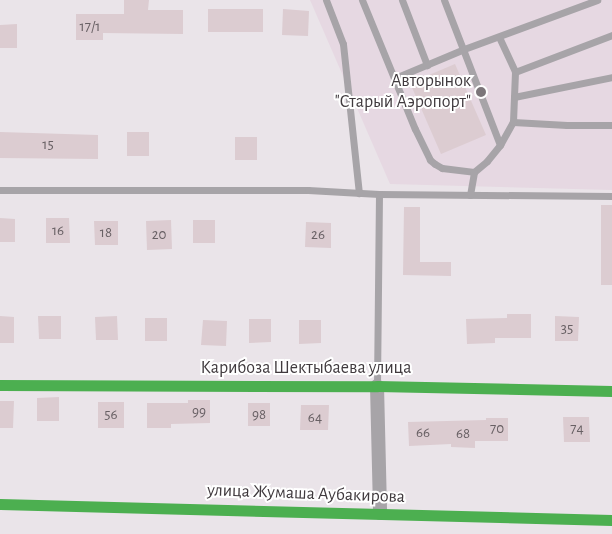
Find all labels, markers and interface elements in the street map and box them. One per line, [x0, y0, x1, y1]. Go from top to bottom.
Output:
house number: 17/1 [80, 18, 100, 36]
place label: Авторынок "Старый Аэропорт" [335, 71, 471, 114]
marker: Авторынок "Старый Аэропорт" [475, 86, 487, 98]
house number: 15 [42, 136, 54, 154]
house number: 16 [52, 222, 64, 240]
house number: 18 [100, 224, 112, 242]
house number: 20 [152, 226, 166, 244]
house number: 26 [311, 226, 325, 244]
house number: 35 [561, 320, 573, 338]
street label: Карибоза Шектыбаева улица [201, 357, 411, 379]
house number: 99 [192, 403, 206, 421]
house number: 56 [104, 406, 118, 424]
house number: 98 [252, 406, 266, 424]
house number: 64 [308, 409, 322, 427]
house number: 70 [490, 420, 504, 438]
house number: 74 [570, 420, 584, 438]
house number: 66 [416, 424, 430, 442]
house number: 68 [456, 425, 470, 443]
street label: улица Жумаша Аубакирова [207, 480, 405, 508]

